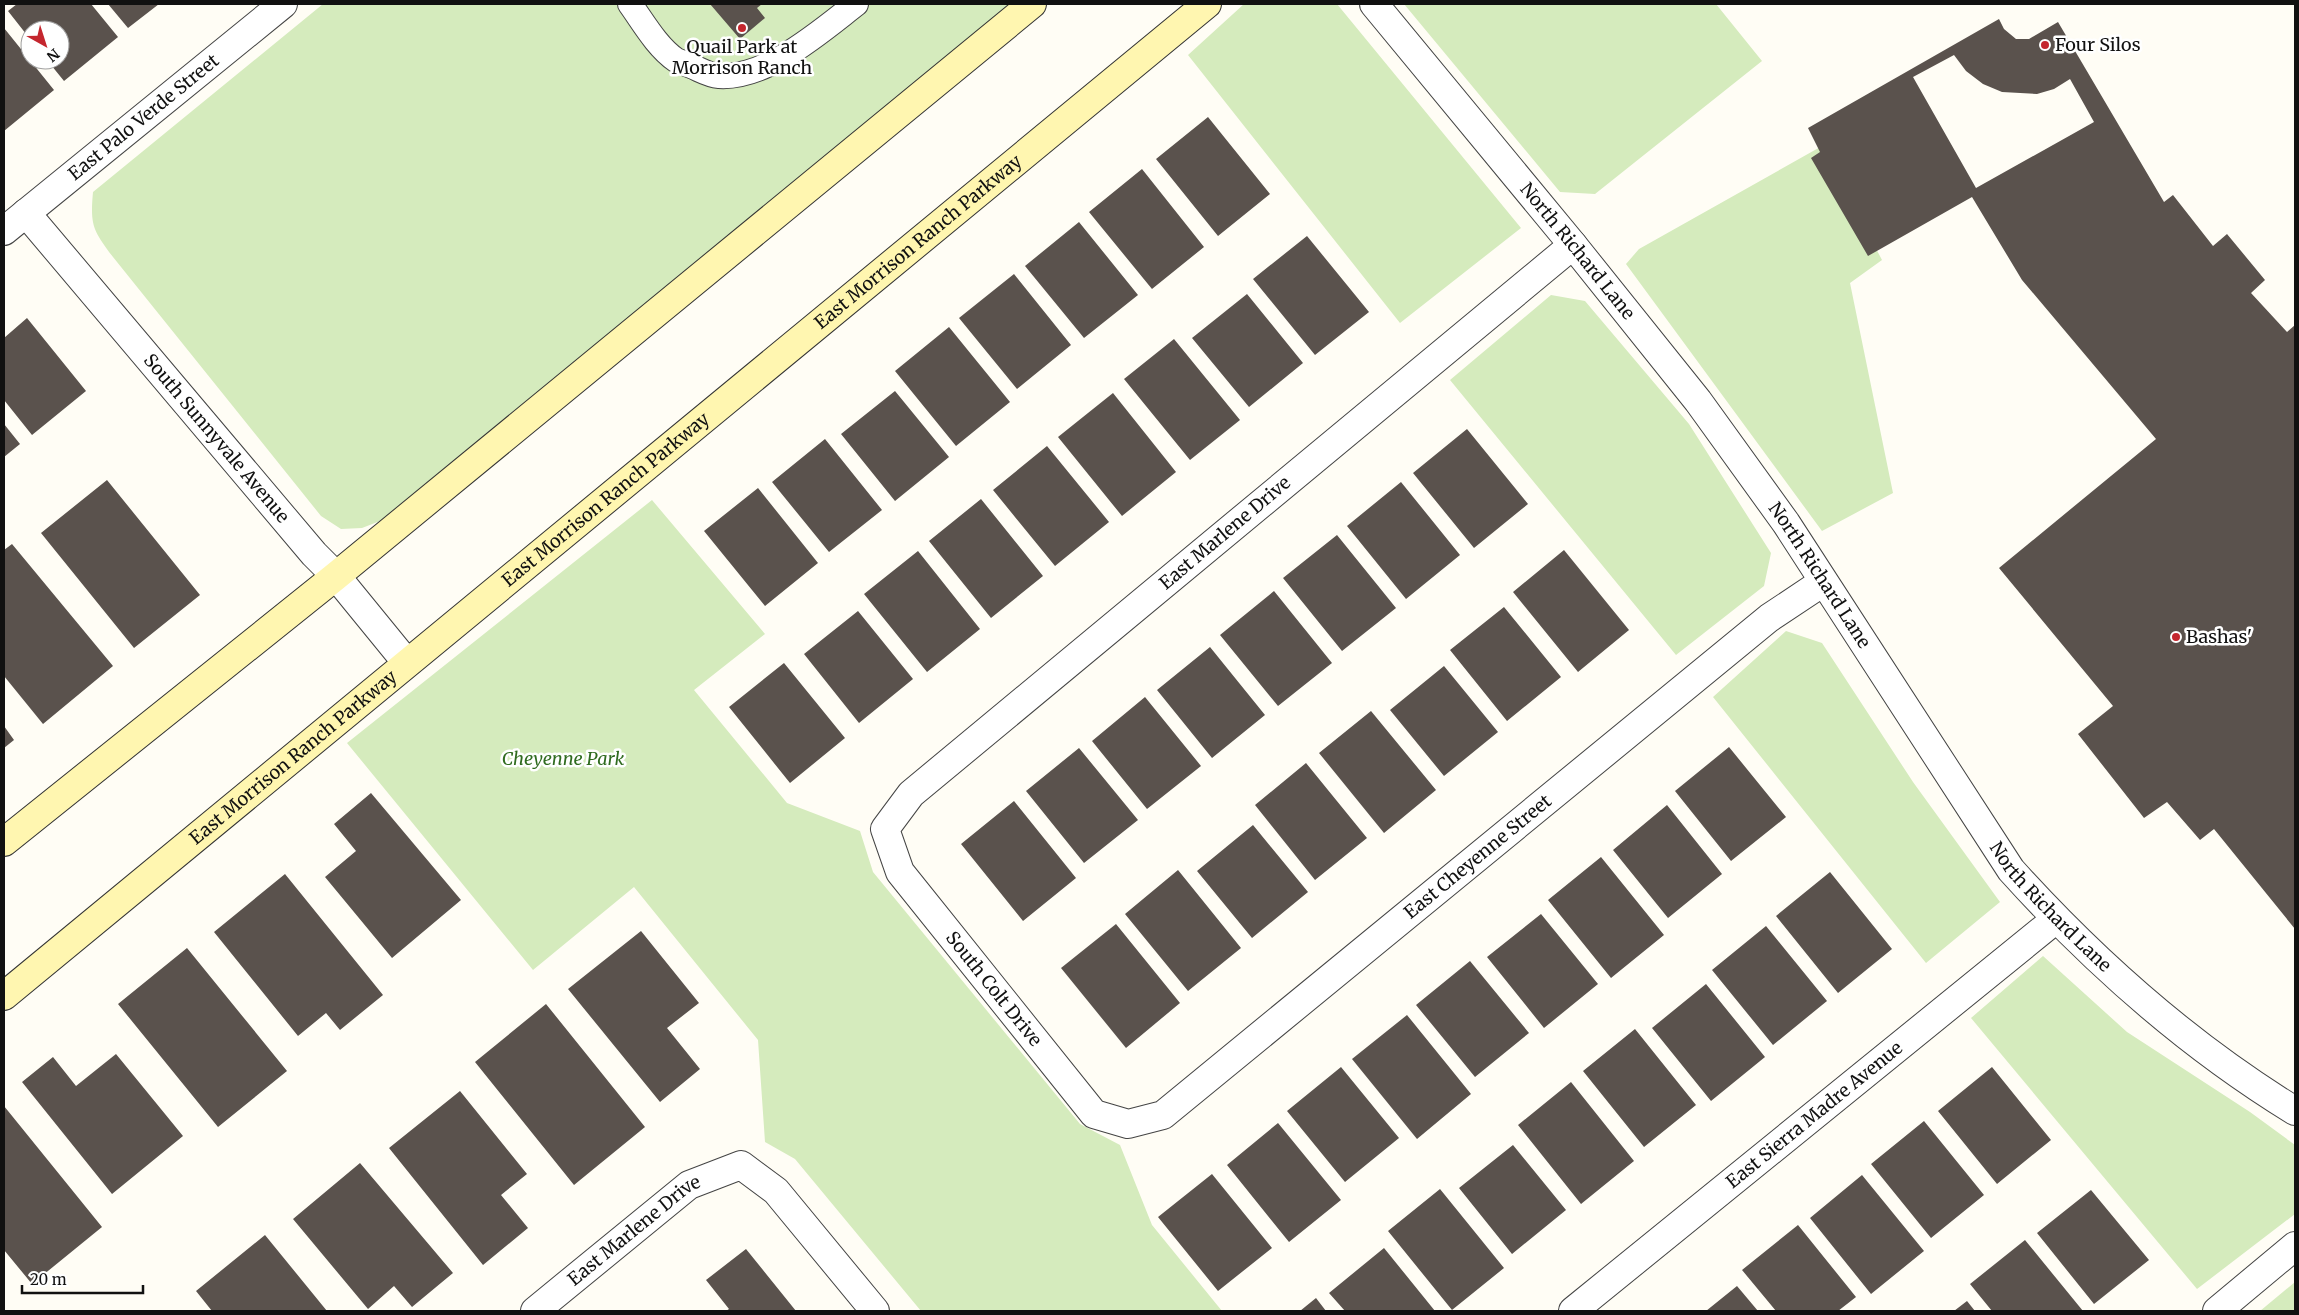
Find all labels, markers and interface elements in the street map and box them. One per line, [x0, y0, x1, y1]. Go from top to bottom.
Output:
north arrow [20, 20, 70, 70]
marker: Quail Park at Morrison Ranch [736, 22, 748, 34]
place label: Four Silos [2055, 33, 2141, 56]
place label: Quail Park at Morrison Ranch [672, 35, 812, 79]
marker: Four Silos [2039, 39, 2051, 51]
text: N [43, 45, 63, 66]
street label: East Palo Verde Street [63, 49, 223, 185]
street label: East Morrison Ranch Parkway [810, 149, 1027, 334]
street label: North Richard Lane [1515, 178, 1640, 324]
street label: South Sunnyvale Avenue [139, 349, 295, 527]
street label: East Morrison Ranch Parkway [497, 407, 714, 592]
street label: East Marlene Drive [1154, 471, 1295, 594]
street label: North Richard Lane [1764, 498, 1876, 652]
place label: Bashas' [2186, 625, 2252, 648]
marker: Bashas' [2170, 631, 2182, 643]
street label: East Morrison Ranch Parkway [185, 665, 402, 849]
park label: Cheyenne Park [502, 747, 624, 770]
street label: East Cheyenne Street [1399, 789, 1556, 924]
street label: North Richard Lane [1985, 837, 2116, 977]
street label: South Colt Drive [941, 926, 1047, 1051]
street label: East Sierra Madre Avenue [1721, 1036, 1907, 1193]
street label: East Marlene Drive [563, 1170, 703, 1291]
scale bar [22, 1262, 144, 1294]
text: 20 m [30, 1270, 67, 1289]

